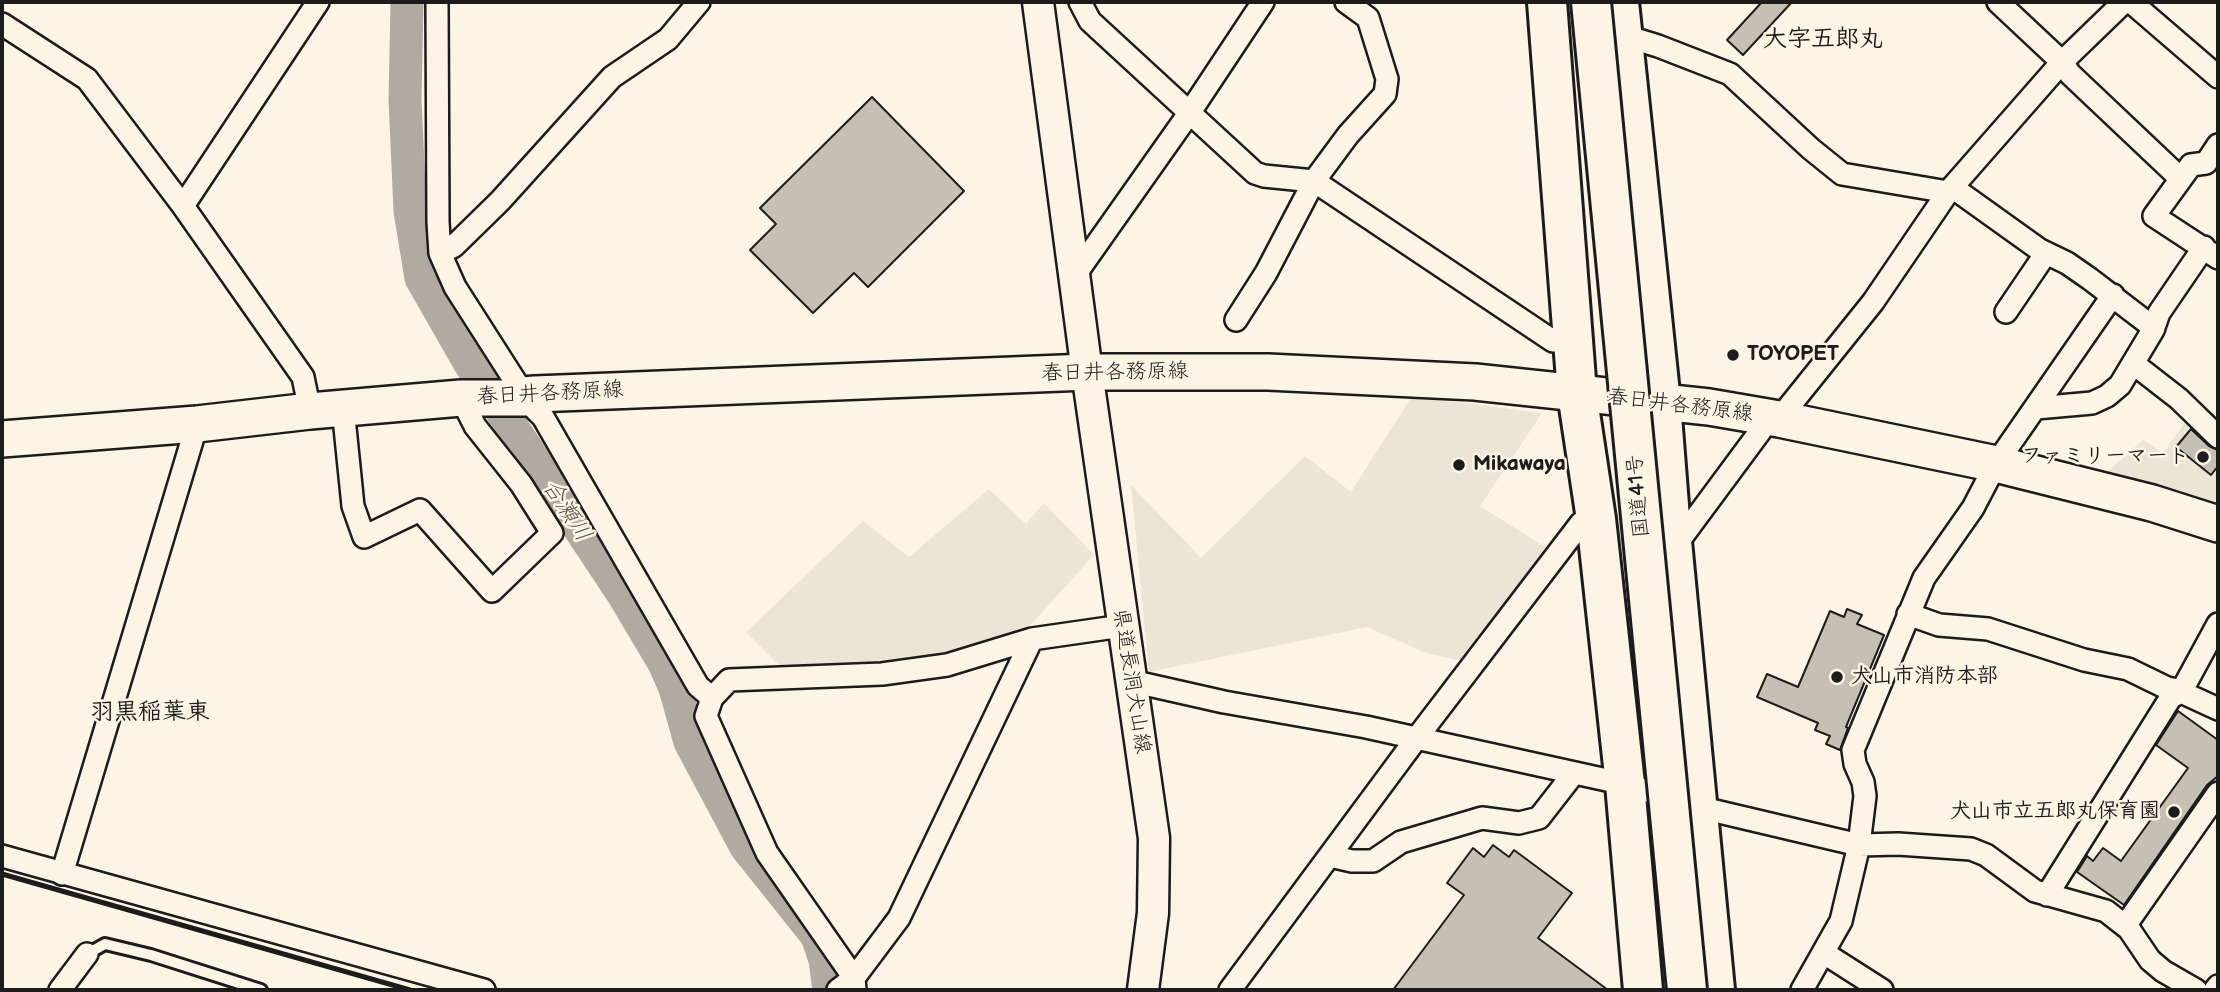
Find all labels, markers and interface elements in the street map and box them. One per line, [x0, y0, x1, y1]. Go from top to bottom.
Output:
district label: 大字五郎丸 [1763, 26, 1883, 54]
place label: TOYOPET [1747, 342, 1839, 368]
marker: TOYOPET [1725, 347, 1741, 363]
street label: 春日井各務原線 [1041, 359, 1189, 387]
street label: 春日井各務原線 [476, 378, 624, 410]
street label: 春日井各務原線 [1606, 385, 1754, 427]
place label: ファミリーマート [2021, 444, 2189, 470]
marker: ファミリーマート [2195, 449, 2211, 465]
place label: Mikawaya [1473, 452, 1566, 478]
street label: 国道41号 [1623, 453, 1655, 539]
marker: Mikawaya [1451, 457, 1467, 473]
water label: 合瀬川 [536, 475, 596, 547]
street label: 県道長洞犬山線 [1107, 606, 1155, 756]
place label: 犬山市消防本部 [1851, 664, 1998, 690]
marker: 犬山市消防本部 [1829, 669, 1845, 685]
district label: 羽黒稲葉東 [90, 699, 210, 727]
place label: 犬山市立五郎丸保育園 [1950, 799, 2160, 825]
marker: 犬山市立五郎丸保育園 [2166, 804, 2182, 820]

